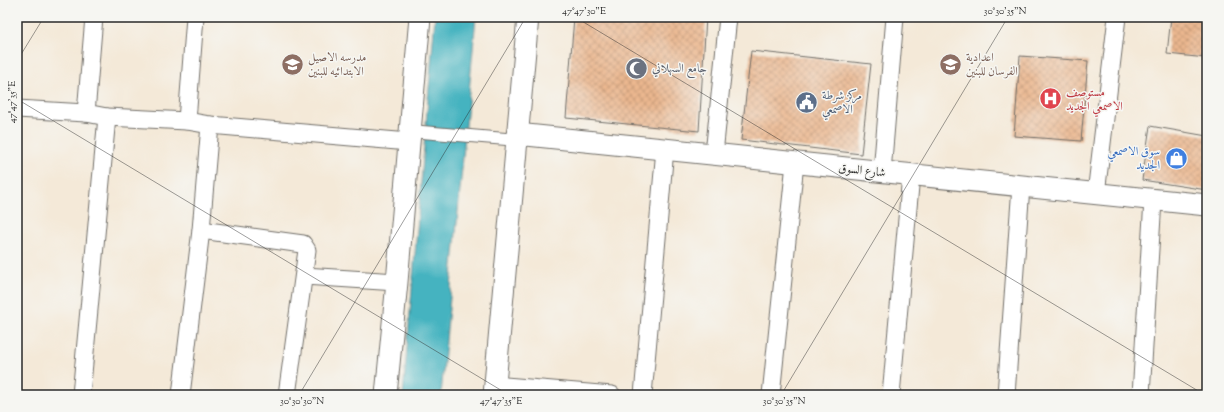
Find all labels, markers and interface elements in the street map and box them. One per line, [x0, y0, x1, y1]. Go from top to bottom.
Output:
text: 47°47'30"E [562, 4, 606, 19]
text: 30°30'35"N [984, 4, 1026, 19]
place label: مدرسه الاصيل الابتدائيه للبنين [308, 49, 366, 81]
place label: اعدادية الفرسان للبنين [966, 49, 1018, 81]
school or university icon: مدرسه الاصيل الابتدائيه للبنين [279, 51, 305, 77]
school or university icon: اعدادية الفرسان للبنين [938, 51, 964, 77]
mosque icon: جامع السهلاني [624, 55, 650, 81]
place label: جامع السهلاني [652, 60, 707, 79]
text: 47°47'35"E [5, 81, 20, 123]
place label: مستوصف الاصمعي الجديد [1066, 84, 1123, 118]
hospital icon: مستوصف الاصمعي الجديد [1038, 86, 1064, 112]
place label: مركز شرطة الاصمعي [822, 87, 862, 121]
public building icon: مركز شرطة الاصمعي [793, 89, 819, 115]
place label: سوق الاصمعي الجديد [1107, 143, 1160, 175]
shop icon: سوق الاصمعي الجديد [1163, 145, 1189, 171]
street label: شارع السوق [837, 160, 887, 183]
text: 30°30'30"N [280, 394, 324, 409]
text: 47°47'35"E [480, 394, 522, 409]
text: 30°30'35"N [763, 394, 805, 409]

